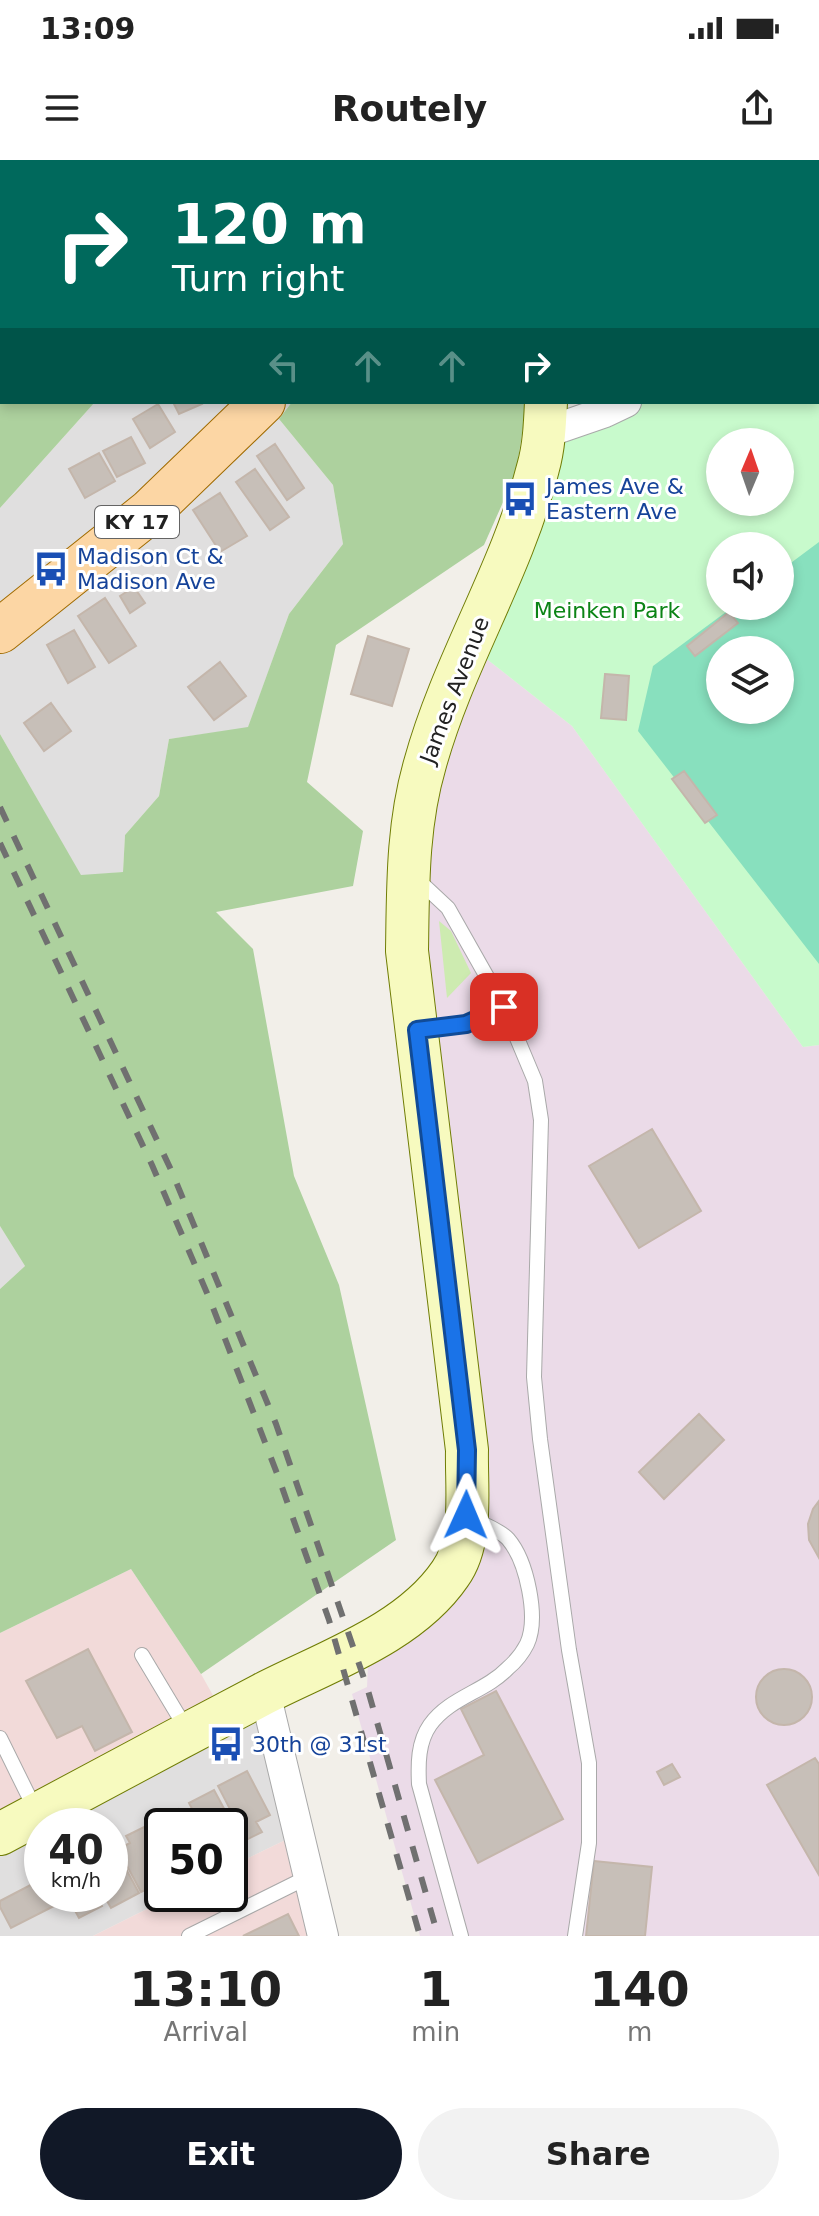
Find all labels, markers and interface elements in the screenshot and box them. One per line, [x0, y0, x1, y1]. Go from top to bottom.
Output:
text: 13:09 [40, 11, 136, 46]
icon: menu [40, 86, 84, 130]
icon: share [735, 86, 779, 130]
text: Routely [332, 88, 487, 129]
text: 120 m [172, 191, 367, 256]
icon: right [40, 192, 144, 296]
text: Turn right [172, 258, 344, 299]
icon: left [262, 344, 306, 388]
icon: ahead [346, 344, 390, 388]
icon: ahead [430, 344, 474, 388]
icon: right [514, 344, 558, 388]
north arrow [706, 428, 794, 516]
map controls [706, 428, 794, 724]
place label: James Ave & Eastern Ave [544, 474, 684, 524]
bus stop icon: James Ave & Eastern Ave [501, 480, 539, 518]
road number: KY 17 [95, 506, 179, 538]
button: sound [706, 532, 794, 620]
place label: Madison Ct & Madison Ave [77, 544, 224, 594]
bus stop icon: Madison Ct & Madison Ave [32, 550, 70, 588]
park label: Meinken Park [534, 598, 681, 623]
street label: James Avenue [414, 613, 494, 769]
button: layers [706, 636, 794, 724]
pin [470, 973, 538, 1041]
icon: arrive [482, 985, 526, 1029]
position arrow [424, 1473, 508, 1557]
bus stop icon: 30th @ 31st [207, 1725, 245, 1763]
place label: 30th @ 31st [252, 1732, 387, 1757]
speed limit sign: 50 [144, 1808, 248, 1912]
text: 40 [48, 1827, 104, 1873]
text: km/h [51, 1868, 101, 1892]
text: 13:10 [129, 1961, 282, 2017]
text: 1 [419, 1961, 452, 2017]
text: 140 [590, 1961, 690, 2017]
text: Arrival [163, 2017, 248, 2047]
text: min [411, 2017, 460, 2047]
text: m [627, 2017, 652, 2047]
button: Exit [40, 2108, 402, 2200]
button: Share [418, 2108, 779, 2200]

